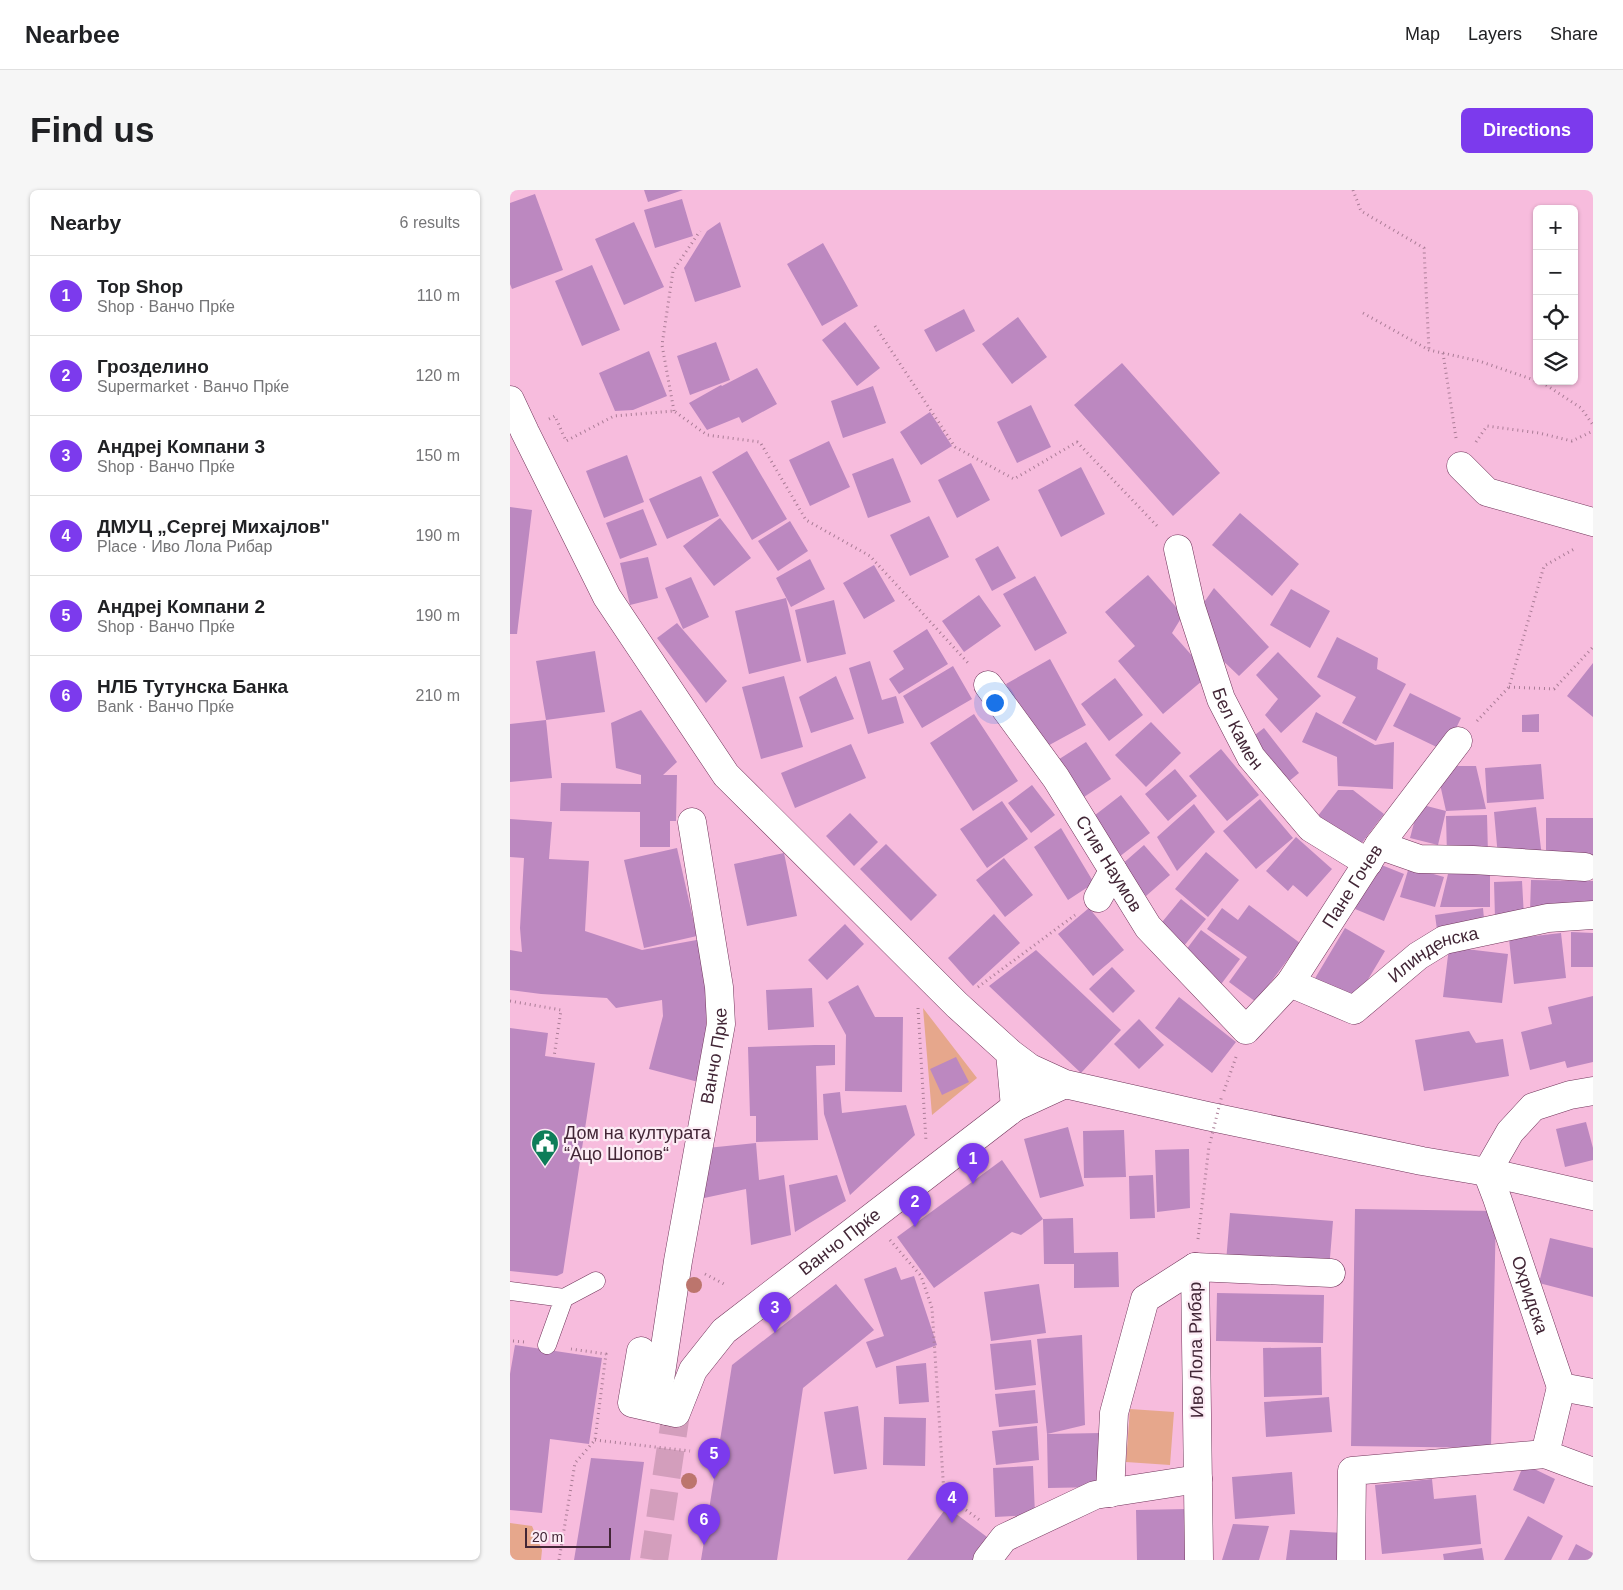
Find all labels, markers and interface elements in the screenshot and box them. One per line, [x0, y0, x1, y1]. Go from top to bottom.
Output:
text: Nearbee [25, 21, 120, 48]
text: Map [1405, 24, 1440, 44]
text: Layers [1468, 24, 1522, 44]
text: Share [1550, 24, 1598, 44]
button: Directions [1461, 108, 1593, 153]
text: Find us [30, 110, 154, 149]
map controls [1533, 205, 1578, 385]
button: + [1533, 205, 1578, 250]
text: Nearby [50, 211, 121, 234]
text: 6 results [400, 214, 460, 231]
button: − [1533, 250, 1578, 295]
text: Top Shop [97, 276, 183, 297]
text: 1 [62, 287, 70, 304]
text: 110 m [417, 287, 460, 304]
button: locate [1533, 295, 1578, 340]
text: Shop · Ванчо Прќе [97, 298, 235, 315]
button: layers [1533, 340, 1578, 385]
text: Грозделино [97, 356, 209, 377]
text: 2 [62, 367, 70, 384]
text: 120 m [416, 367, 460, 384]
text: Supermarket · Ванчо Прќе [97, 378, 289, 395]
text: Андреј Компани 3 [97, 436, 265, 457]
text: 3 [62, 447, 70, 464]
text: 150 m [416, 447, 460, 464]
text: Shop · Ванчо Прќе [97, 458, 235, 475]
text: ДМУЦ „Сергеј Михајлов" [97, 516, 330, 537]
text: 4 [62, 527, 70, 544]
text: 190 m [416, 527, 460, 544]
text: Place · Иво Лола Рибар [97, 538, 272, 555]
text: Андреј Компани 2 [97, 596, 265, 617]
text: 5 [62, 607, 70, 624]
text: 190 m [416, 607, 460, 624]
text: Shop · Ванчо Прќе [97, 618, 235, 635]
text: НЛБ Тутунска Банка [97, 676, 288, 697]
street label: Бел Камен [1208, 685, 1267, 774]
text: 6 [62, 687, 70, 704]
text: 210 m [416, 687, 460, 704]
your location [982, 690, 1008, 716]
text: Bank · Ванчо Прќе [97, 698, 234, 715]
street label: Стив Наумов [1072, 812, 1146, 916]
street label: Пане Гочев [1318, 841, 1387, 932]
street label: Илинденска [1384, 923, 1481, 987]
street label: Ванчо Прке [697, 1007, 731, 1106]
place label: Дом на културата “Ацо Шопов“ [564, 1123, 712, 1164]
public building icon: Дом на културата “Ацо Шопов“ [530, 1128, 560, 1167]
pin: 1 [957, 1143, 989, 1184]
pin: 2 [899, 1186, 931, 1227]
street label: Ванчо Прќе [795, 1204, 884, 1279]
street label: Охридска [1507, 1253, 1552, 1337]
street label: Иво Лола Рибар [1185, 1282, 1207, 1418]
pin: 3 [759, 1292, 791, 1333]
pin: 5 [698, 1438, 730, 1479]
pin: 4 [936, 1482, 968, 1523]
pin: 6 [688, 1504, 720, 1545]
scale bar [525, 1525, 611, 1548]
text: 20 m [532, 1529, 563, 1545]

